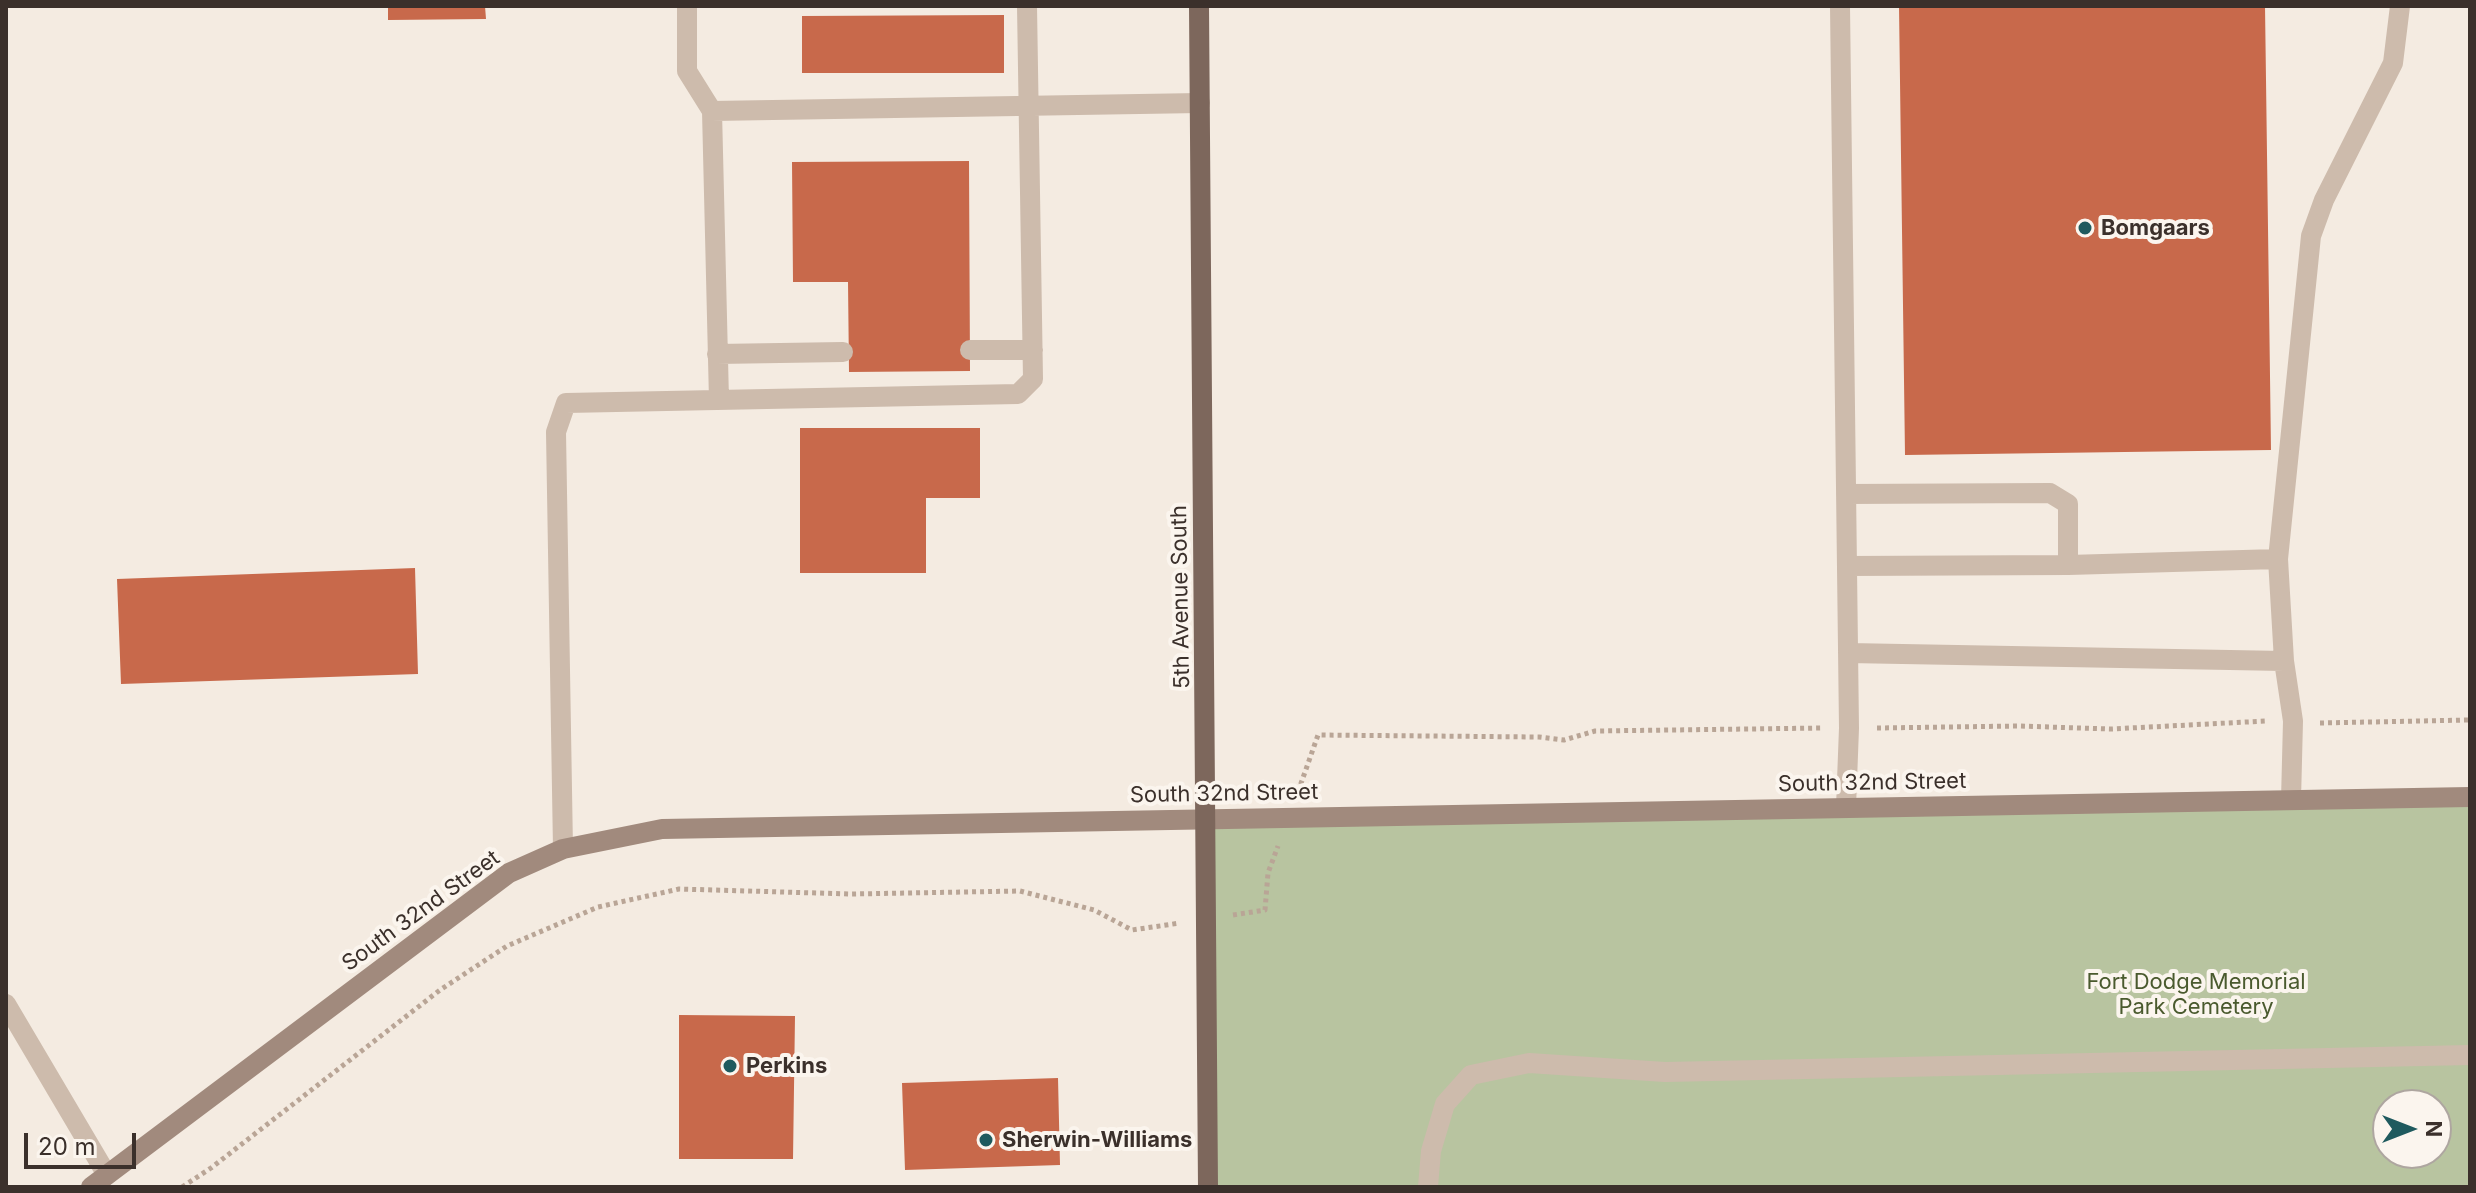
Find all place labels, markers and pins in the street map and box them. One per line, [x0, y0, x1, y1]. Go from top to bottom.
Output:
place label: Bomgaars [2101, 215, 2210, 241]
marker: Bomgaars [2076, 219, 2094, 237]
place label: Perkins [746, 1053, 827, 1079]
marker: Perkins [721, 1057, 739, 1075]
place label: Sherwin-Williams [1002, 1127, 1192, 1153]
marker: Sherwin-Williams [977, 1131, 995, 1149]

